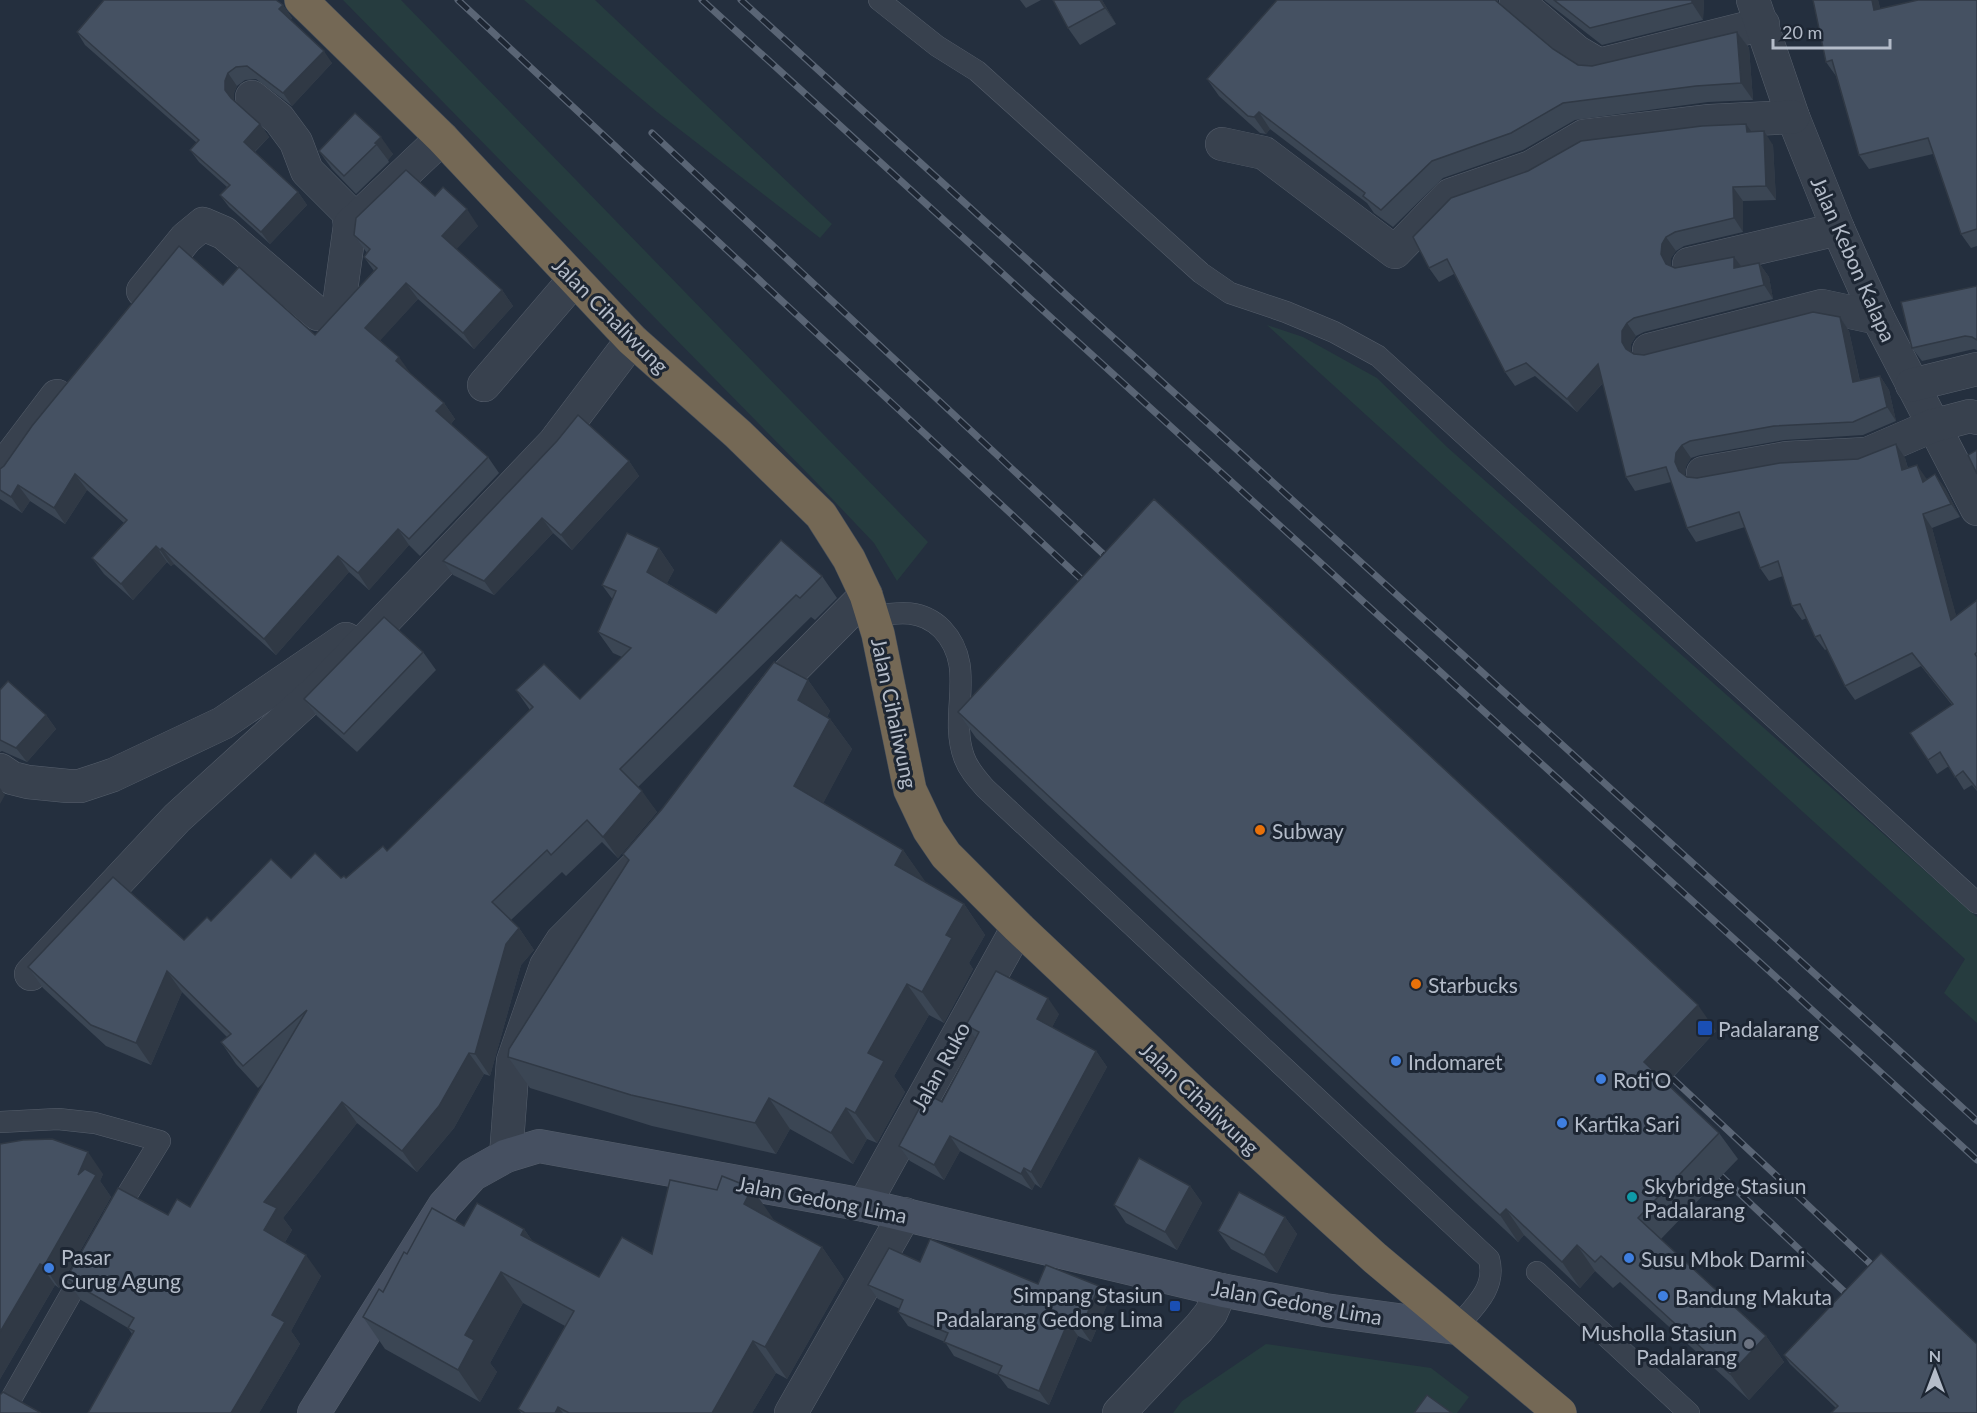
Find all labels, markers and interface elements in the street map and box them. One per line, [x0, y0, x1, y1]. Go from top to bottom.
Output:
scale bar [1773, 12, 1890, 50]
text: 20 m [1782, 21, 1822, 43]
street label: Jalan Kebon Kalapa [1806, 173, 1902, 345]
street label: Jalan Cihaliwung [548, 252, 674, 378]
street label: Jalan Cihaliwung [867, 635, 923, 791]
place label: Subway [1272, 818, 1344, 843]
marker: Subway [1253, 823, 1267, 837]
place label: Starbucks [1428, 972, 1518, 997]
marker: Starbucks [1409, 977, 1423, 991]
place label: Padalarang [1718, 1016, 1819, 1041]
street label: Jalan Ruko [905, 1017, 975, 1115]
marker: Padalarang [1696, 1019, 1714, 1037]
street label: Jalan Cihaliwung [1135, 1037, 1265, 1160]
place label: Indomaret [1408, 1049, 1503, 1074]
marker: Indomaret [1389, 1054, 1403, 1068]
place label: Roti'O [1613, 1067, 1671, 1092]
marker: Roti'O [1594, 1072, 1608, 1086]
place label: Kartika Sari [1574, 1111, 1680, 1136]
marker: Kartika Sari [1555, 1116, 1569, 1130]
street label: Jalan Gedong Lima [735, 1170, 909, 1228]
place label: Skybridge Stasiun Padalarang [1644, 1173, 1807, 1222]
marker: Skybridge Stasiun Padalarang [1625, 1190, 1639, 1204]
place label: Pasar Curug Agung [61, 1244, 181, 1293]
place label: Susu Mbok Darmi [1641, 1246, 1805, 1271]
marker: Susu Mbok Darmi [1622, 1251, 1636, 1265]
marker: Pasar Curug Agung [42, 1261, 56, 1275]
street label: Jalan Gedong Lima [1210, 1275, 1384, 1329]
place label: Simpang Stasiun Padalarang Gedong Lima [935, 1282, 1163, 1331]
place label: Bandung Makuta [1675, 1284, 1832, 1309]
marker: Bandung Makuta [1656, 1289, 1670, 1303]
marker: Simpang Stasiun Padalarang Gedong Lima [1168, 1299, 1182, 1313]
place label: Musholla Stasiun Padalarang [1581, 1320, 1737, 1369]
marker: Musholla Stasiun Padalarang [1742, 1337, 1756, 1351]
north arrow [1905, 1341, 1965, 1401]
text: N [1929, 1346, 1941, 1365]

